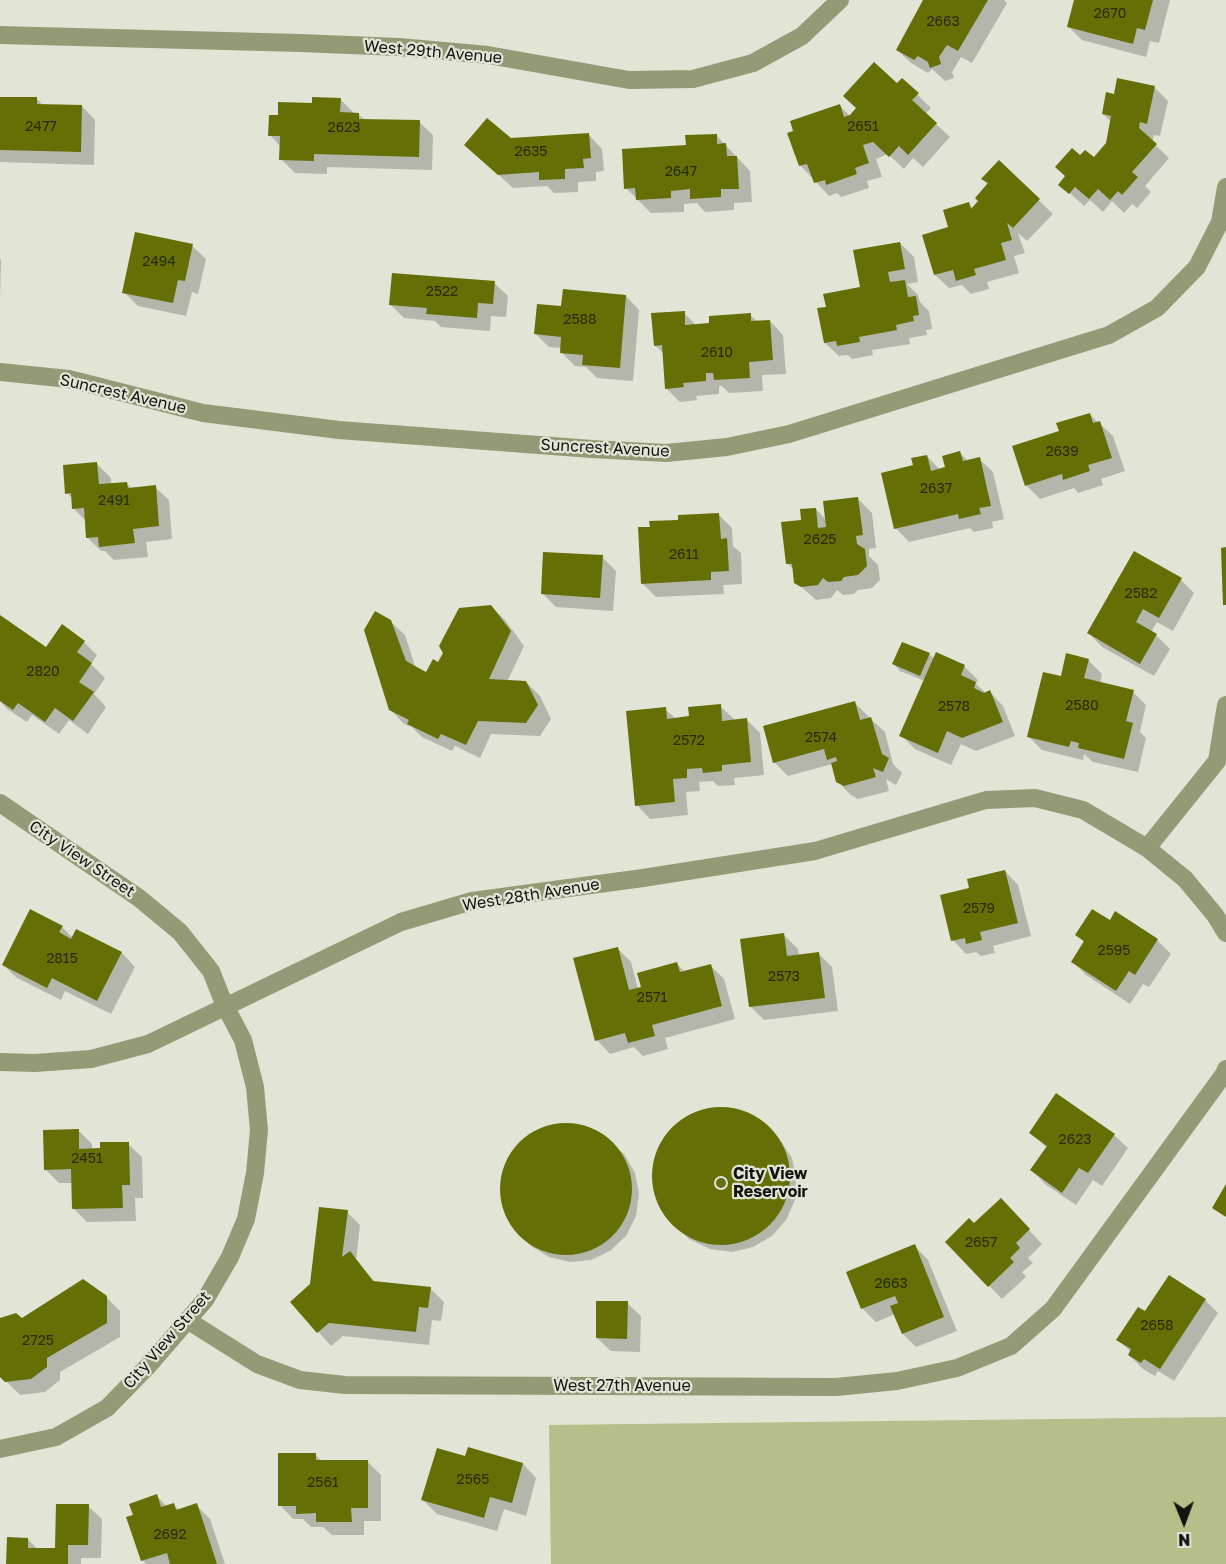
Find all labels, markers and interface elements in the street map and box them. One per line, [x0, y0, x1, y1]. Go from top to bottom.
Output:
house number: 2670 [1094, 6, 1126, 22]
house number: 2663 [926, 14, 960, 30]
street label: West 29th Avenue [363, 36, 503, 68]
house number: 2477 [25, 119, 57, 135]
house number: 2651 [847, 119, 879, 135]
house number: 2623 [328, 120, 360, 136]
house number: 2635 [515, 144, 547, 160]
house number: 2647 [665, 164, 697, 180]
house number: 2494 [142, 254, 176, 270]
house number: 2522 [426, 284, 458, 300]
house number: 2588 [563, 312, 597, 328]
house number: 2610 [701, 345, 733, 361]
street label: Suncrest Avenue [58, 370, 188, 418]
street label: Suncrest Avenue [540, 435, 670, 461]
house number: 2639 [1045, 444, 1079, 460]
house number: 2637 [920, 481, 952, 497]
house number: 2491 [98, 493, 130, 509]
house number: 2625 [804, 532, 836, 548]
house number: 2611 [669, 547, 699, 563]
house number: 2582 [1125, 586, 1157, 602]
house number: 2820 [26, 664, 60, 680]
house number: 2580 [1065, 698, 1099, 714]
house number: 2578 [938, 699, 970, 715]
house number: 2574 [805, 730, 837, 746]
house number: 2572 [673, 733, 705, 749]
street label: City View Street [26, 817, 138, 901]
street label: West 28th Avenue [461, 875, 601, 915]
house number: 2579 [963, 901, 995, 917]
house number: 2595 [1098, 943, 1130, 959]
house number: 2815 [46, 951, 78, 967]
house number: 2573 [768, 969, 800, 985]
house number: 2571 [637, 990, 667, 1006]
house number: 2623 [1059, 1132, 1091, 1148]
house number: 2451 [71, 1151, 103, 1167]
place label: City View Reservoir [733, 1164, 808, 1202]
marker: City View Reservoir [714, 1176, 728, 1190]
house number: 2657 [965, 1235, 997, 1251]
house number: 2663 [874, 1276, 908, 1292]
street label: City View Street [119, 1287, 215, 1393]
house number: 2658 [1140, 1318, 1174, 1334]
house number: 2725 [22, 1333, 54, 1349]
street label: West 27th Avenue [553, 1376, 691, 1396]
house number: 2565 [457, 1472, 489, 1488]
house number: 2561 [307, 1475, 339, 1491]
north arrow [1154, 1492, 1214, 1552]
house number: 2692 [153, 1527, 187, 1543]
text: N [1178, 1530, 1191, 1550]

